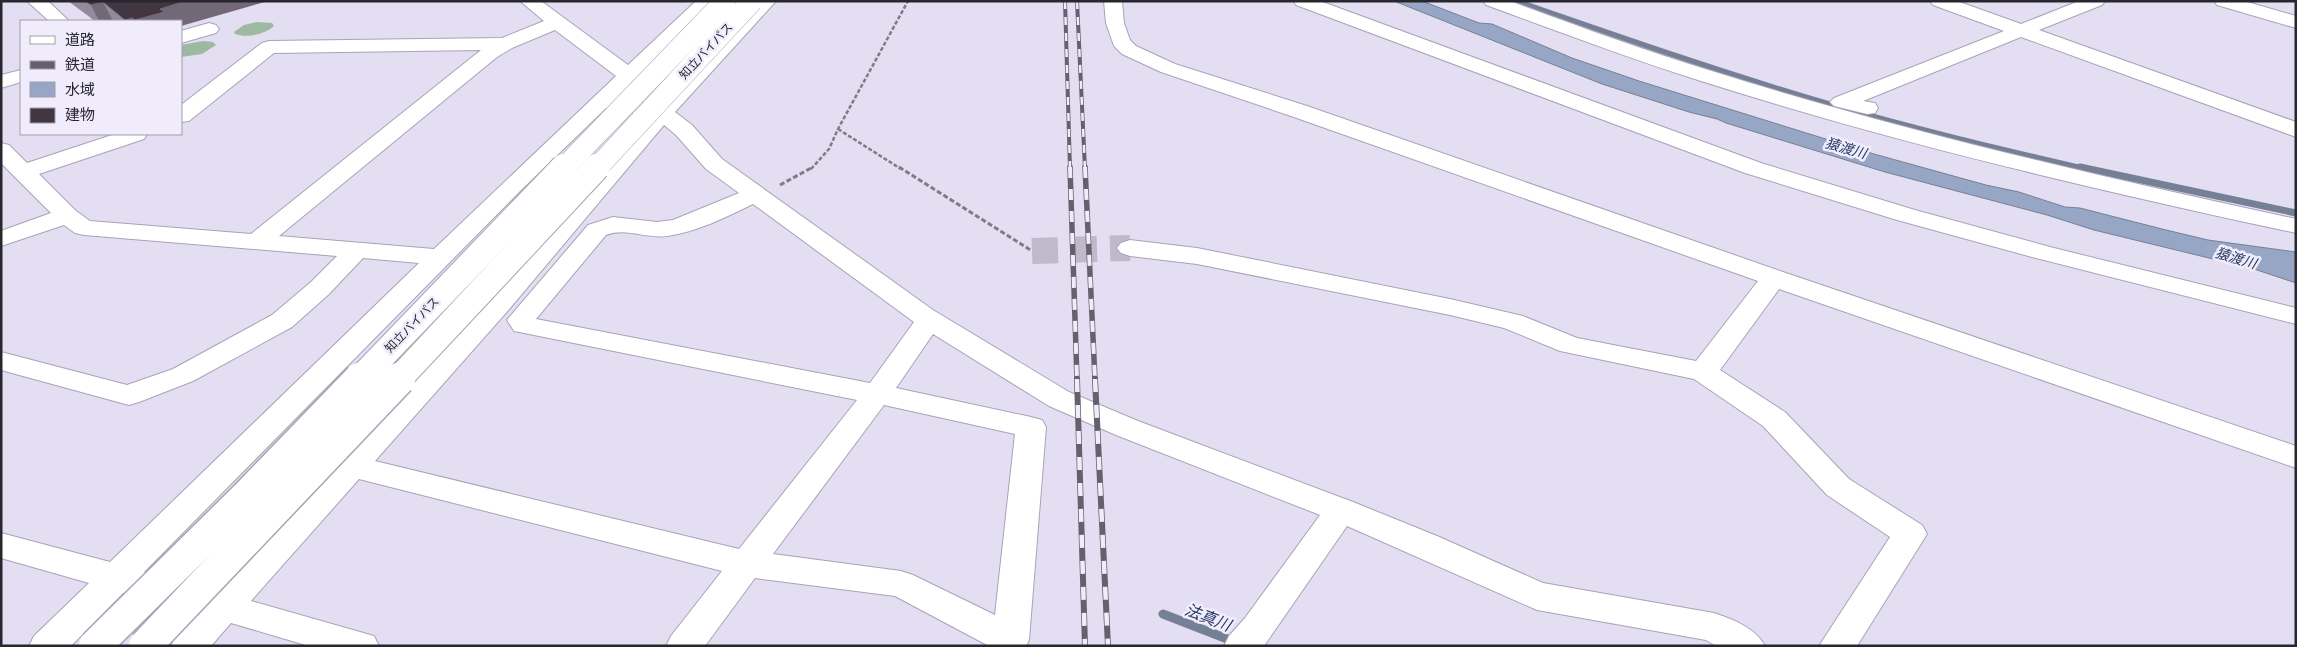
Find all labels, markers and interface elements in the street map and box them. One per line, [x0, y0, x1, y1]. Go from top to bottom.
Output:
legend [20, 20, 182, 135]
street label: 知立バイパス [676, 20, 736, 82]
text: 道路 [65, 31, 95, 49]
text: 鉄道 [65, 56, 95, 74]
text: 水域 [65, 81, 95, 99]
text: 建物 [65, 106, 95, 124]
water label: 猿渡川 [1824, 135, 1870, 162]
water label: 猿渡川 [2214, 244, 2260, 272]
street label: 知立バイパス [382, 294, 442, 356]
water label: 法真川 [1182, 600, 1235, 636]

